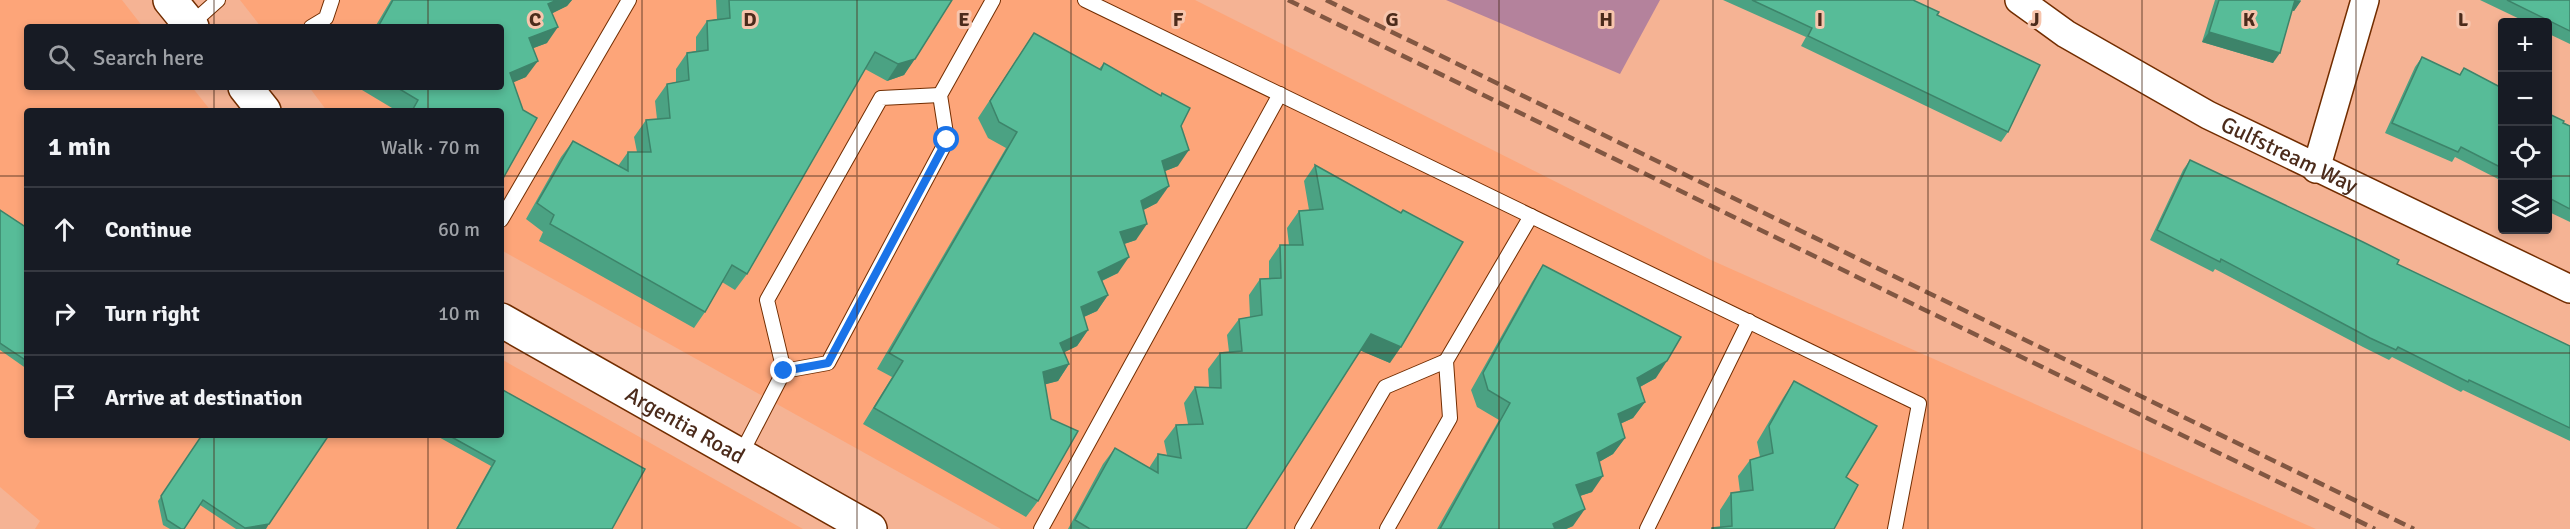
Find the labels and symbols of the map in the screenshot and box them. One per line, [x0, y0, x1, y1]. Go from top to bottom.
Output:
text: C [529, 7, 541, 32]
text: D [743, 7, 757, 32]
text: E [958, 7, 970, 32]
text: F [1173, 7, 1184, 32]
text: G [1385, 7, 1399, 32]
text: H [1599, 7, 1613, 32]
text: I [1817, 7, 1823, 32]
text: J [2030, 7, 2040, 32]
text: K [2243, 7, 2256, 32]
text: L [2458, 7, 2469, 32]
street label: Gulfstream Way [2217, 110, 2363, 199]
route start [933, 126, 959, 152]
route end [770, 357, 796, 383]
street label: Argentia Road [621, 380, 750, 469]

